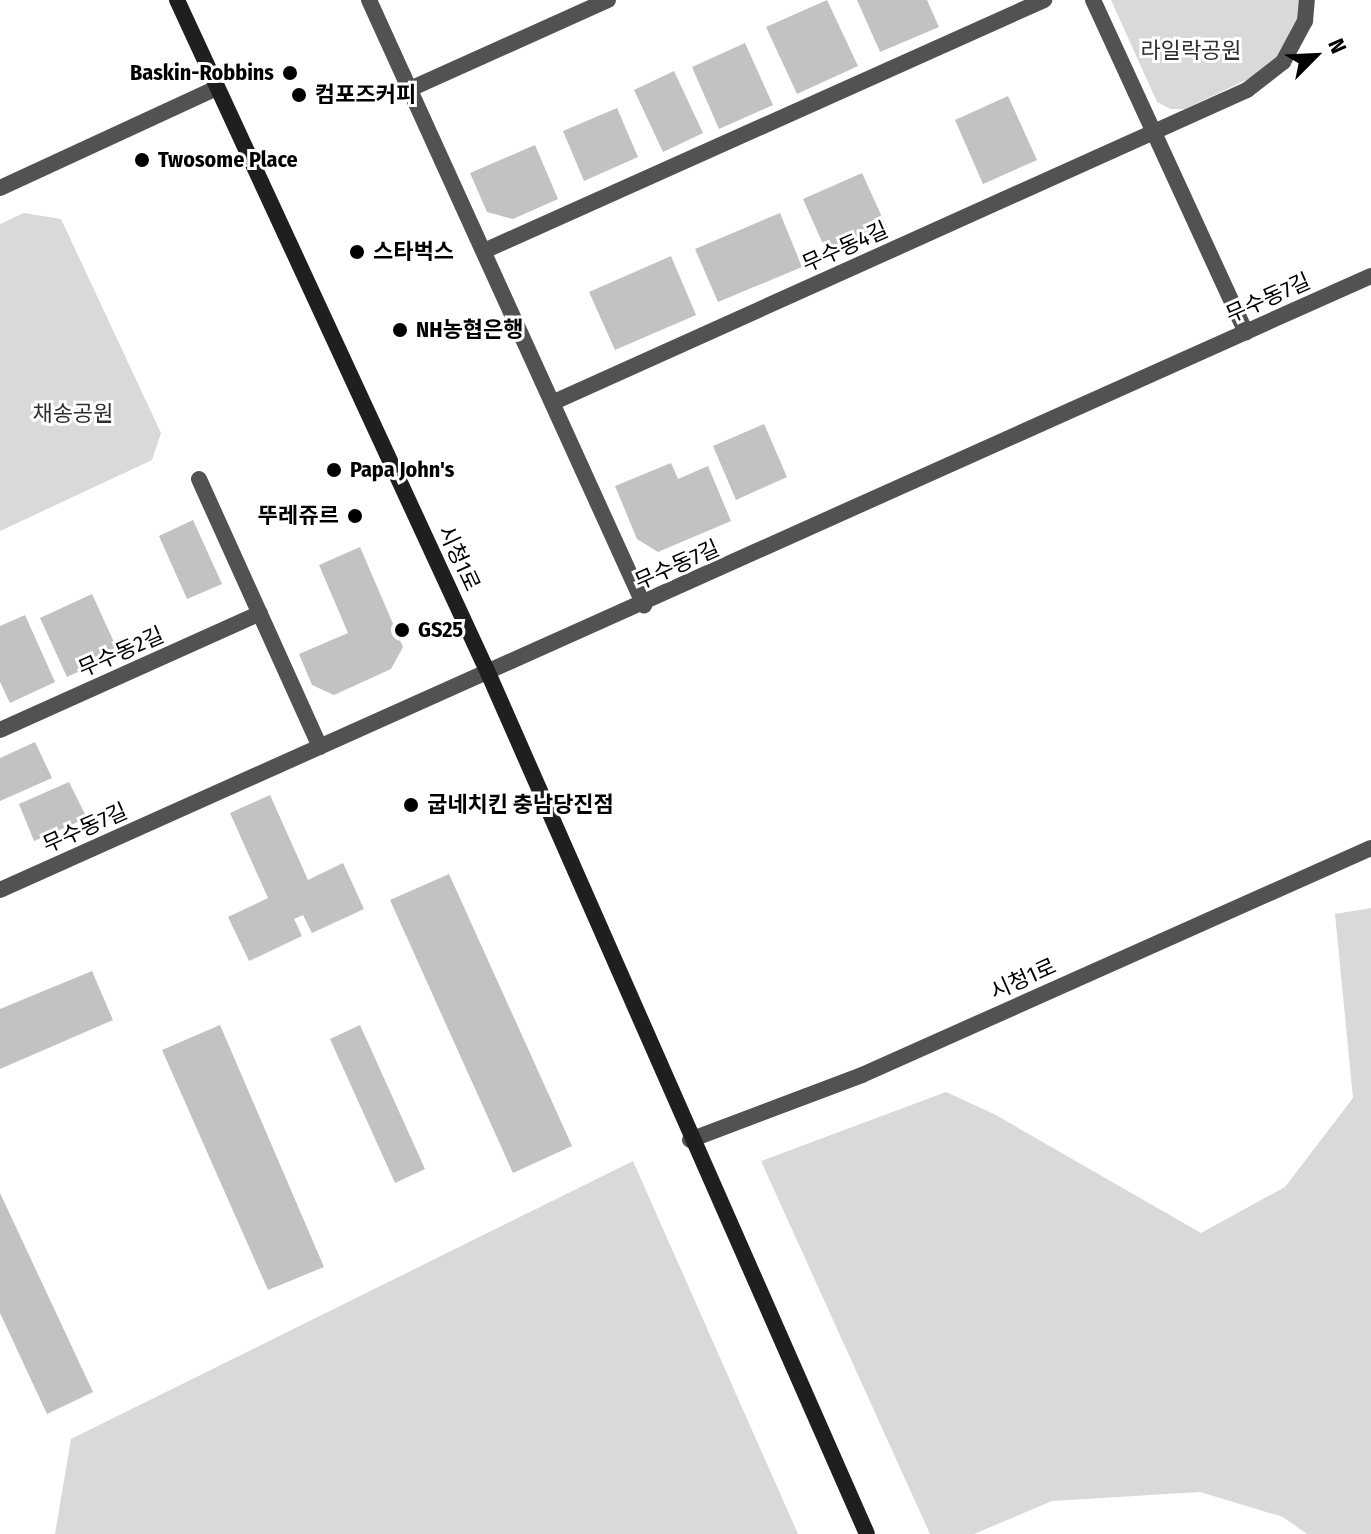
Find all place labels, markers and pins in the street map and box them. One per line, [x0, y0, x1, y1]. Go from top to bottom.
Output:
place label: Baskin-Robbins [130, 60, 274, 86]
marker: Baskin-Robbins [281, 64, 299, 82]
place label: 컴포즈커피 [315, 82, 416, 108]
marker: 컴포즈커피 [290, 86, 308, 104]
place label: Twosome Place [158, 147, 298, 173]
marker: Twosome Place [133, 151, 151, 169]
place label: 스타벅스 [373, 239, 454, 265]
marker: 스타벅스 [348, 243, 366, 261]
place label: NH농협은행 [416, 317, 523, 343]
marker: NH농협은행 [391, 321, 409, 339]
place label: Papa John's [350, 457, 454, 483]
marker: Papa John's [325, 461, 343, 479]
place label: 뚜레쥬르 [258, 503, 339, 529]
marker: 뚜레쥬르 [346, 507, 364, 525]
place label: GS25 [418, 617, 463, 643]
marker: GS25 [393, 621, 411, 639]
place label: 굽네치킨 충남당진점 [427, 792, 614, 818]
marker: 굽네치킨 충남당진점 [402, 796, 420, 814]

